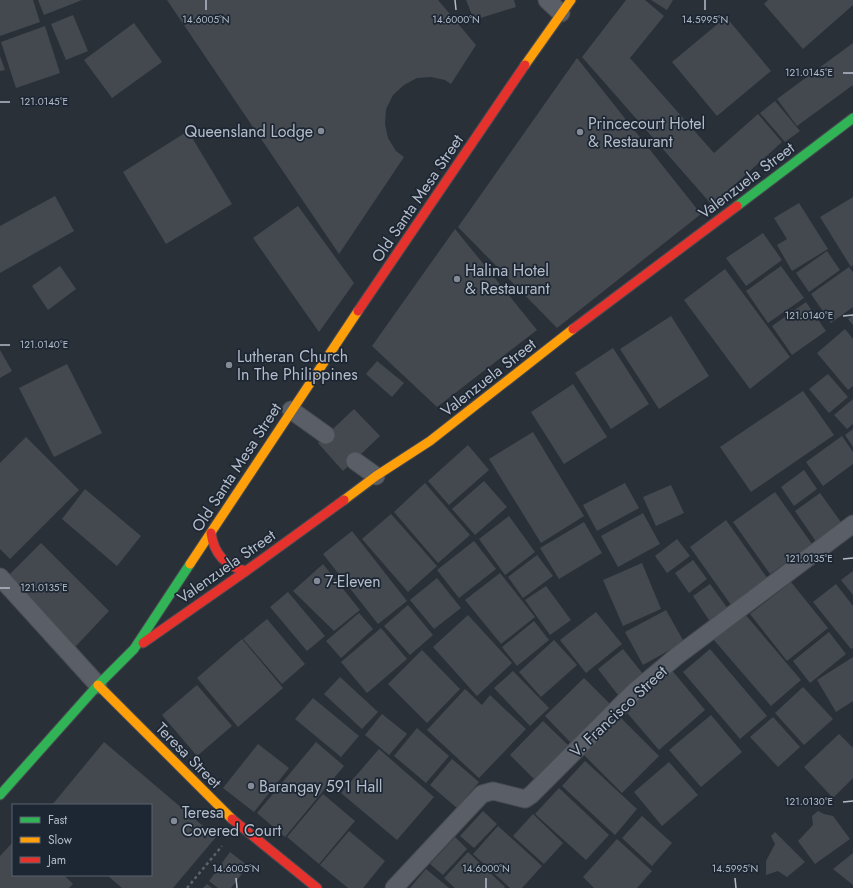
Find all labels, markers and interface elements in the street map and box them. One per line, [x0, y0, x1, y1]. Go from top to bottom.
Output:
text: 14.6005°N [182, 12, 230, 27]
text: 14.6000°N [432, 12, 480, 27]
text: 14.5995°N [682, 12, 728, 27]
text: 121.0145°E [785, 65, 833, 80]
text: 121.0145°E [20, 94, 68, 109]
place label: Princecourt Hotel & Restaurant [588, 112, 705, 153]
place label: Queensland Lodge [185, 120, 313, 143]
marker: Queensland Lodge [316, 126, 326, 136]
marker: Princecourt Hotel & Restaurant [575, 127, 585, 137]
street label: Old Santa Mesa Street [366, 130, 469, 267]
street label: Valenzuela Street [693, 136, 799, 224]
place label: Halina Hotel & Restaurant [465, 259, 550, 300]
marker: Halina Hotel & Restaurant [452, 274, 462, 284]
text: 121.0140°E [785, 308, 833, 323]
street label: Valenzuela Street [436, 333, 541, 422]
text: 121.0140°E [20, 337, 68, 352]
place label: Lutheran Church In The Philippines [237, 345, 358, 386]
marker: Lutheran Church In The Philippines [224, 360, 234, 370]
street label: Old Santa Mesa Street [186, 398, 287, 536]
street label: Valenzuela Street [173, 524, 280, 609]
text: 121.0135°E [785, 551, 833, 566]
place label: 7-Eleven [325, 570, 381, 593]
marker: 7-Eleven [312, 576, 322, 586]
text: 121.0135°E [20, 580, 68, 595]
street label: V. Francisco Street [565, 660, 672, 763]
street label: Teresa Street [151, 717, 227, 794]
place label: Barangay 591 Hall [259, 775, 383, 798]
marker: Barangay 591 Hall [246, 781, 256, 791]
text: 121.0130°E [785, 794, 833, 809]
place label: Teresa Covered Court [182, 801, 281, 842]
legend [12, 804, 152, 876]
text: Fast [48, 811, 67, 829]
marker: Teresa Covered Court [169, 816, 179, 826]
text: Slow [48, 831, 73, 849]
text: Jam [46, 851, 66, 869]
text: 14.6005°N [212, 861, 260, 876]
text: 14.6000°N [462, 861, 510, 876]
text: 14.5995°N [712, 861, 758, 876]

